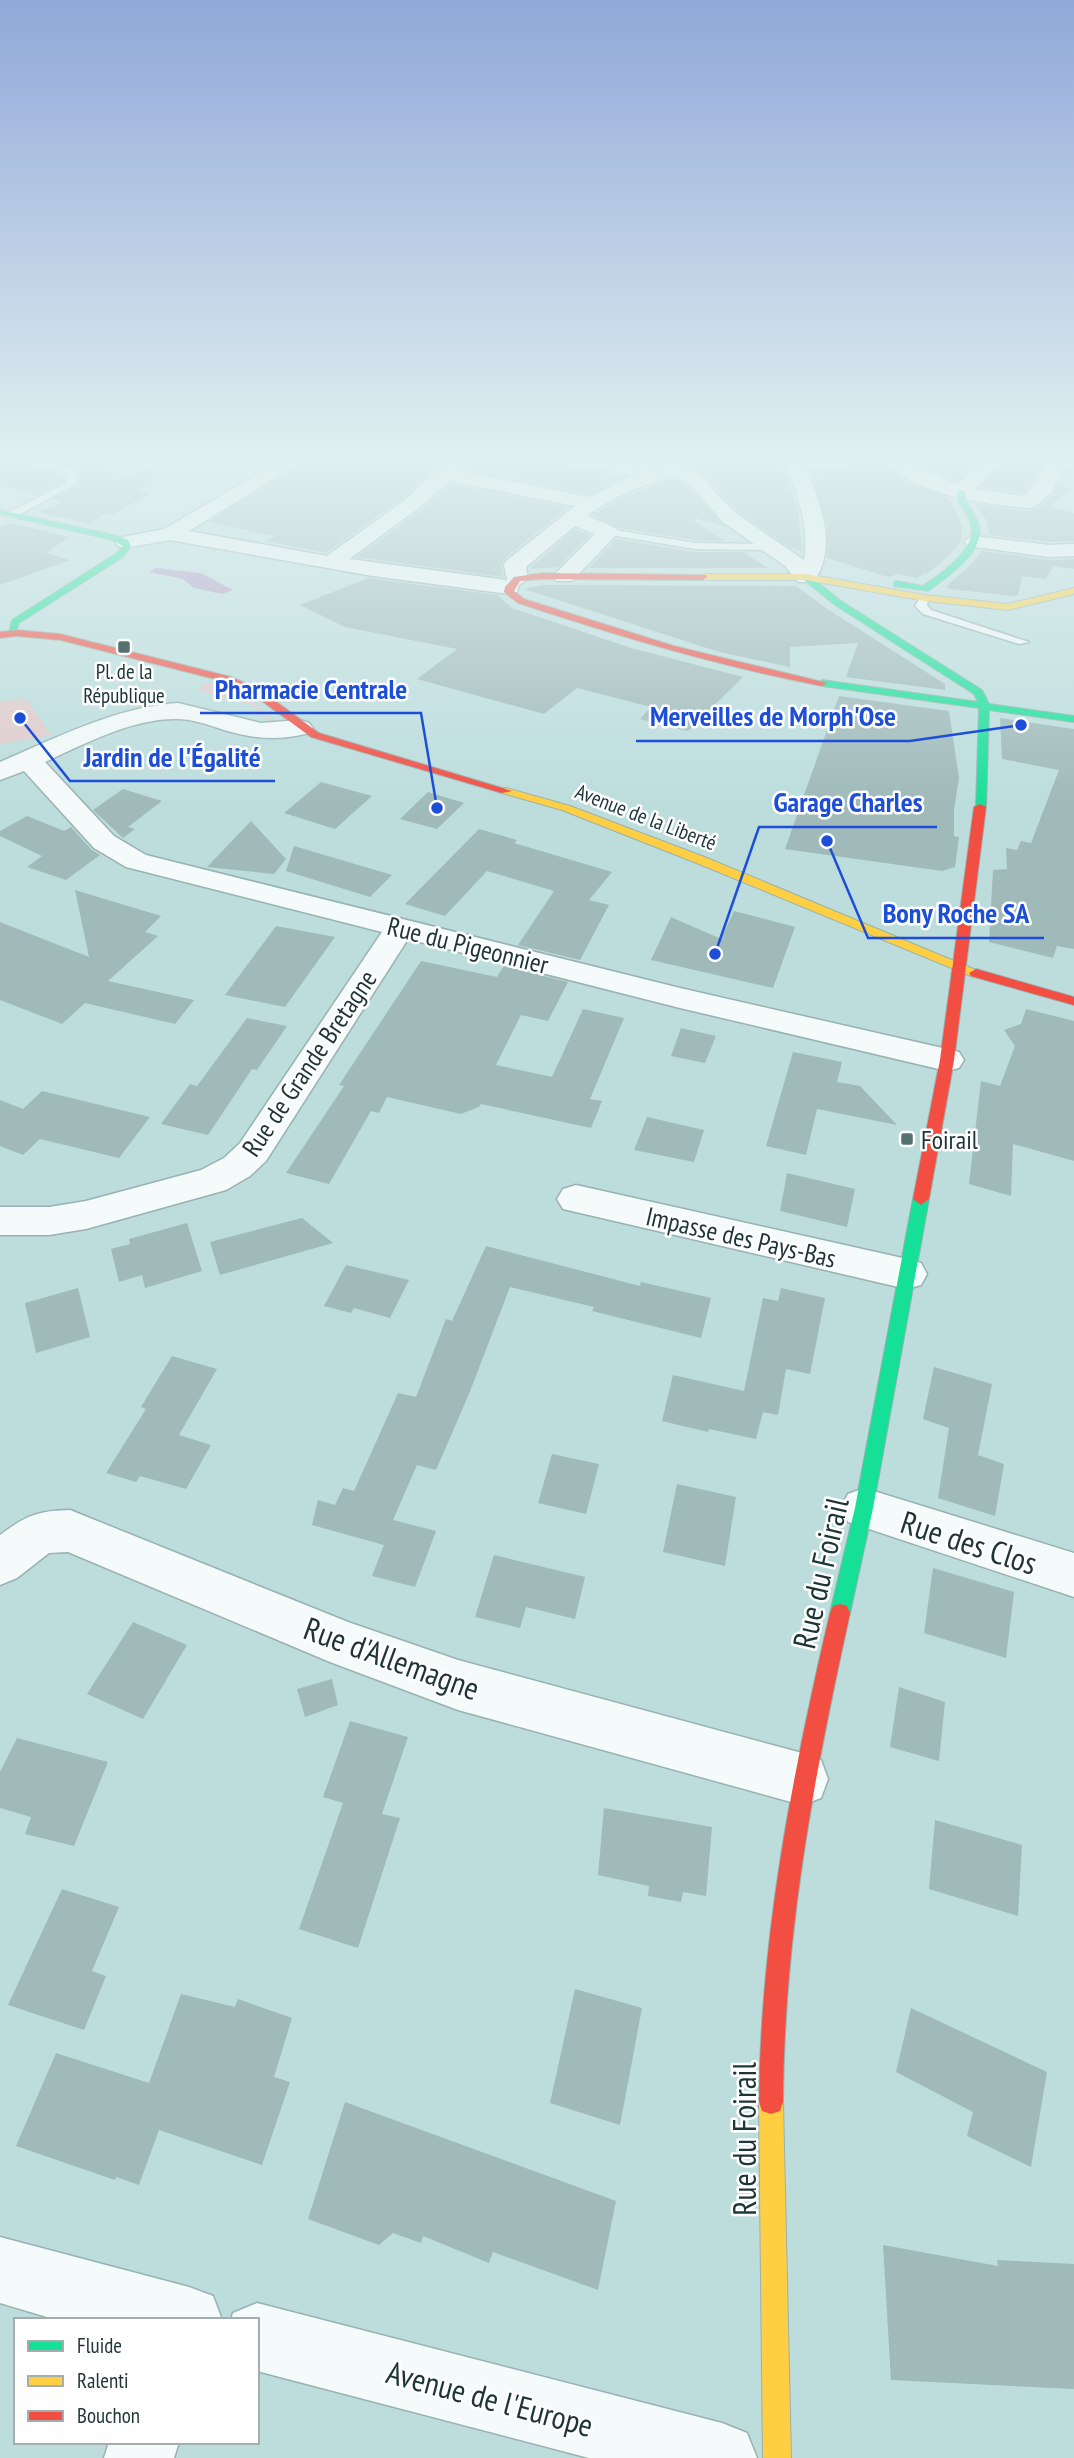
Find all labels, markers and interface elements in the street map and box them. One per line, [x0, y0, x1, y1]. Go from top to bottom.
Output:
marker: Pl. de la République [116, 639, 132, 655]
place label: Pl. de la République [83, 658, 165, 709]
callout: Pharmacie Centrale [200, 664, 421, 713]
text: Pharmacie Centrale [215, 670, 407, 707]
callout: Merveilles de Morph'Ose [636, 692, 910, 741]
text: Merveilles de Morph'Ose [650, 697, 896, 734]
callout: Jardin de l'Égalité [70, 732, 275, 781]
text: Jardin de l'Égalité [82, 738, 261, 775]
street label: Avenue de la Liberté [572, 778, 720, 856]
callout: Garage Charles [759, 778, 937, 827]
text: Garage Charles [774, 783, 923, 820]
callout: Bony Roche SA [868, 889, 1044, 938]
text: Bony Roche SA [883, 894, 1030, 931]
street label: Rue du Pigeonnier [384, 909, 552, 981]
street label: Rue de Grande Bretagne [234, 963, 384, 1163]
place label: Foirail [921, 1123, 978, 1156]
marker: Foirail [899, 1131, 915, 1147]
street label: Impasse des Pays-Bas [643, 1199, 839, 1275]
street label: Rue du Foirail [782, 1493, 858, 1653]
street label: Rue des Clos [896, 1500, 1042, 1584]
street label: Rue d'Allemagne [298, 1607, 486, 1709]
street label: Rue du Foirail [723, 2062, 765, 2216]
legend [14, 2318, 259, 2444]
text: Fluide [77, 2332, 122, 2359]
street label: Avenue de l'Europe [382, 2350, 598, 2446]
text: Ralenti [77, 2367, 129, 2394]
text: Bouchon [77, 2402, 140, 2429]

